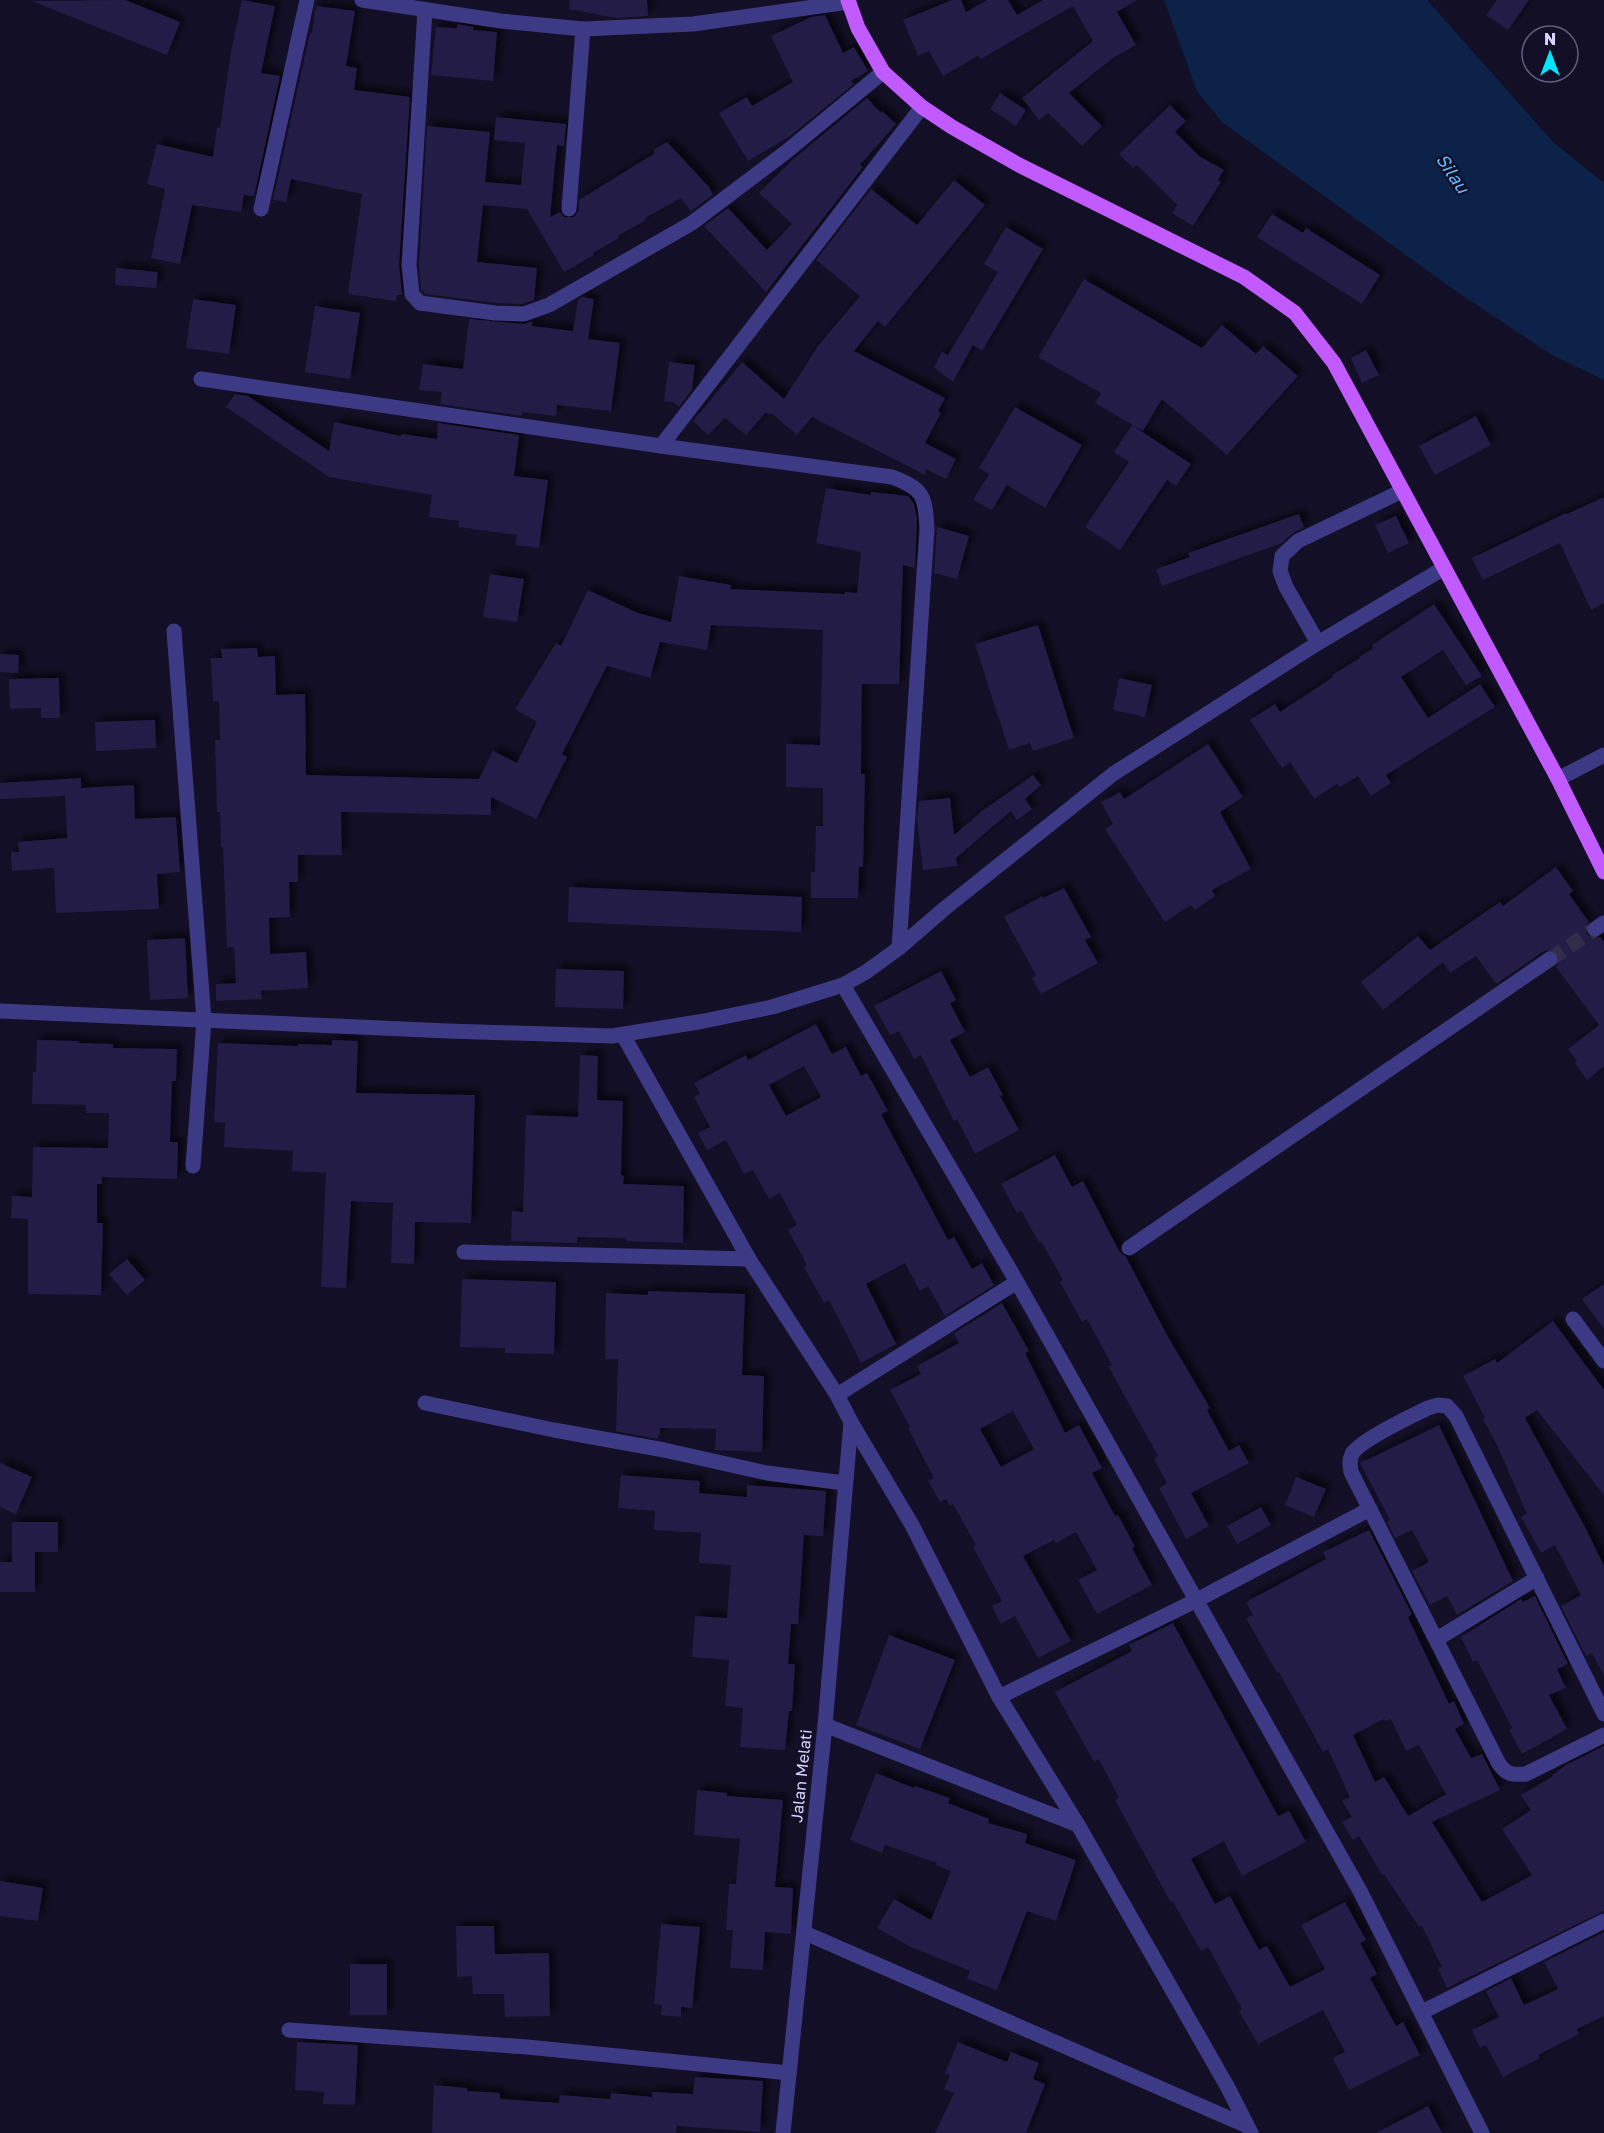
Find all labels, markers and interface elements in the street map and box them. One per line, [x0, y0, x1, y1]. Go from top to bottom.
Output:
north arrow [1520, 24, 1580, 84]
text: N [1544, 29, 1556, 49]
water label: Silau [1432, 149, 1475, 198]
street label: Jalan Melati [786, 1728, 816, 1824]

